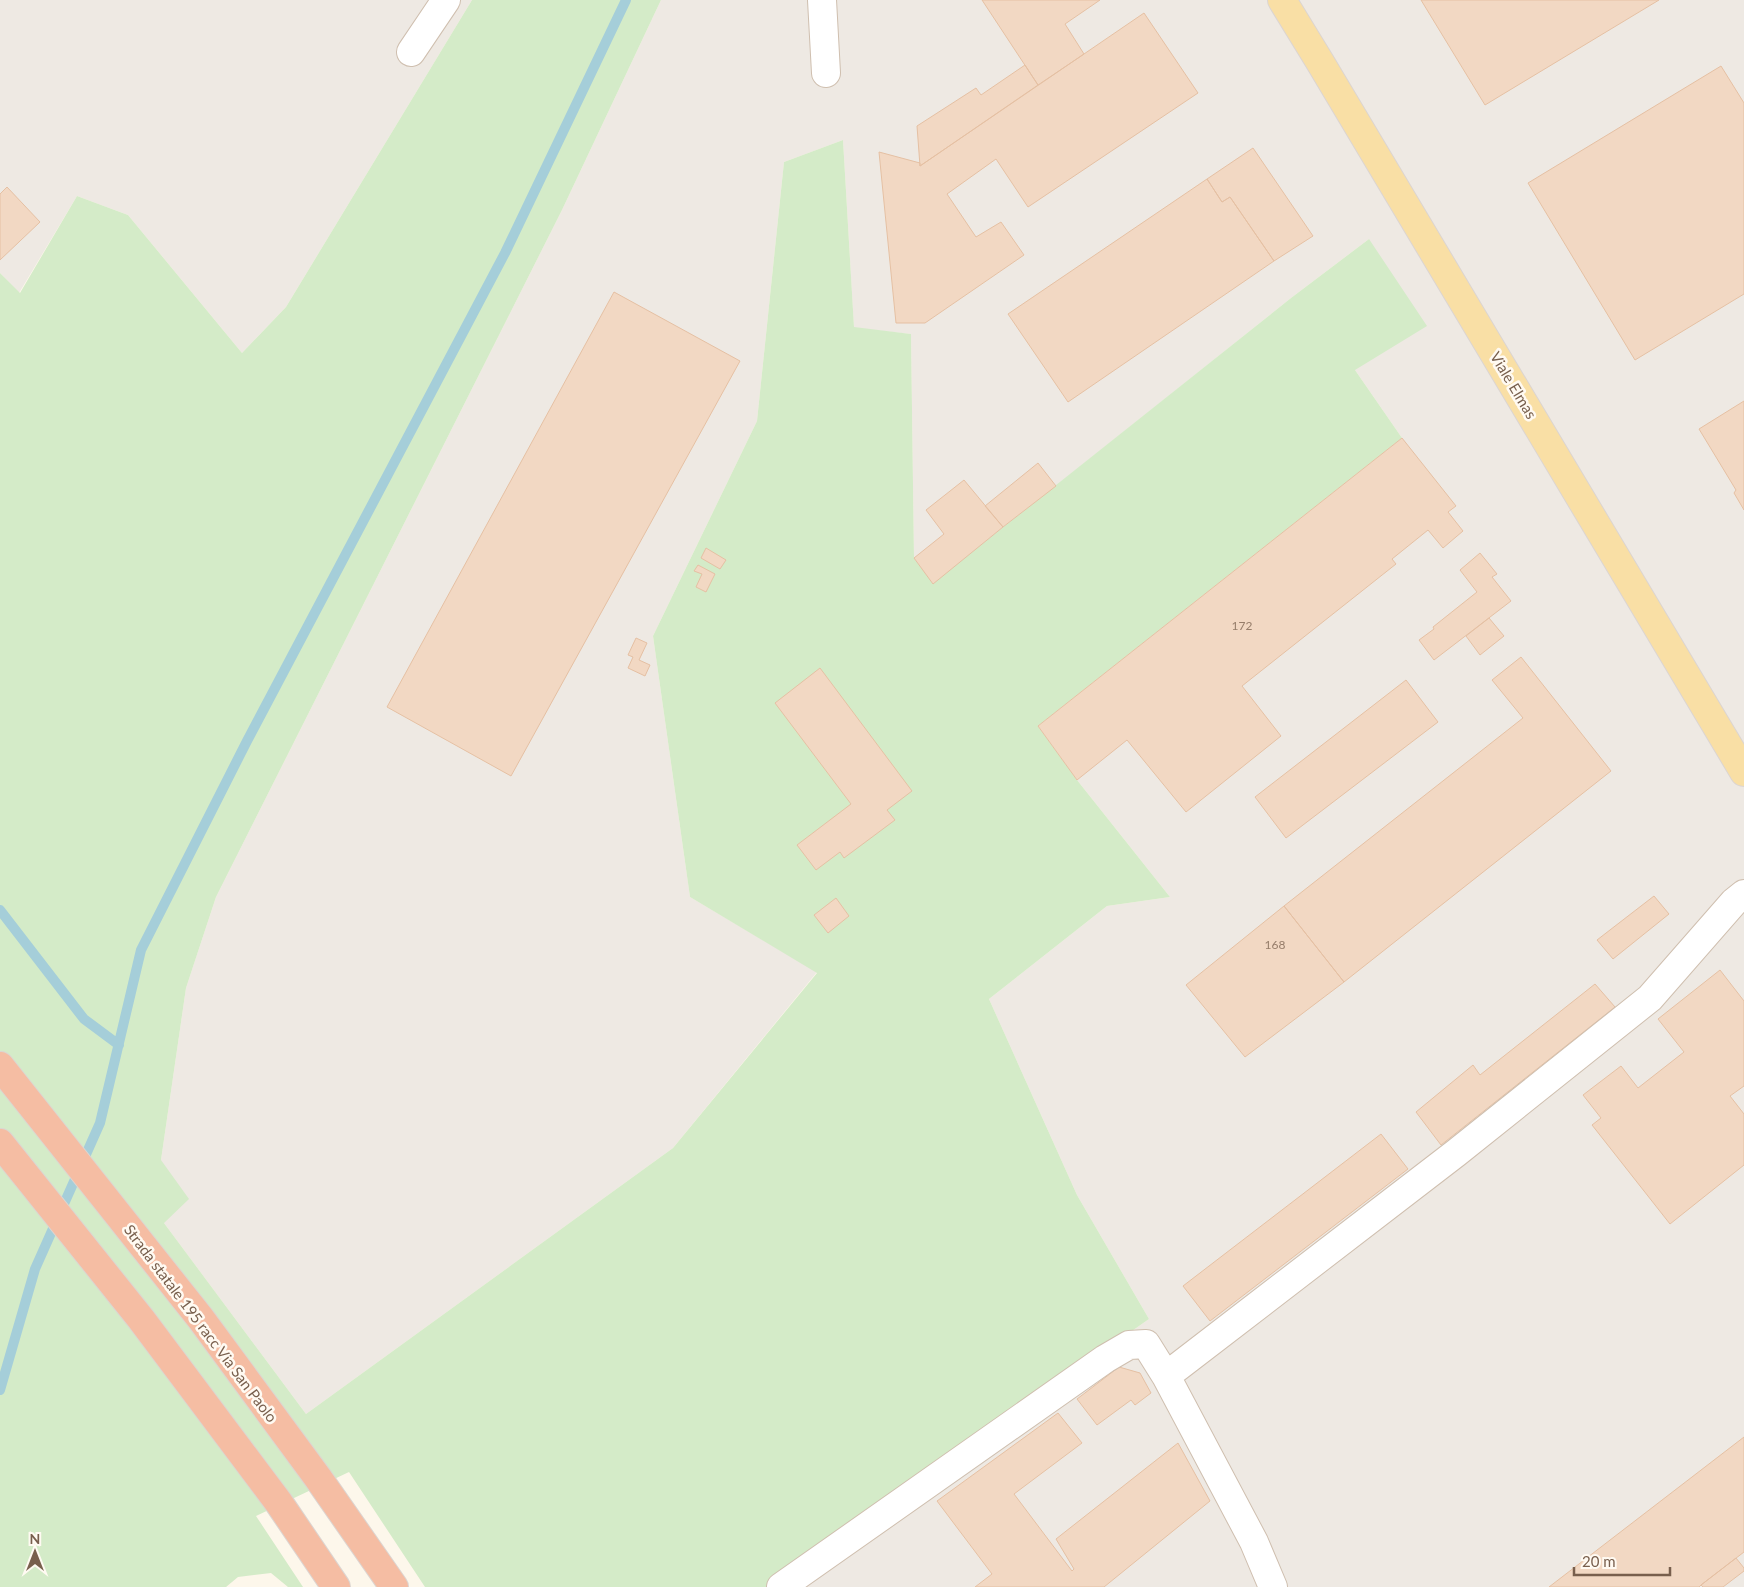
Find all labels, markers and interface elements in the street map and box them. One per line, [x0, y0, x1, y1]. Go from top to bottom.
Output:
street label: Viale Elmas [1487, 348, 1541, 422]
house number: 172 [1232, 618, 1252, 633]
house number: 168 [1265, 937, 1285, 952]
street label: Strada statale 195 racc Via San Paolo [121, 1221, 281, 1425]
north arrow [10, 1527, 60, 1577]
text: N [30, 1530, 40, 1547]
scale bar [1574, 1544, 1670, 1576]
text: 20 m [1582, 1552, 1616, 1570]

